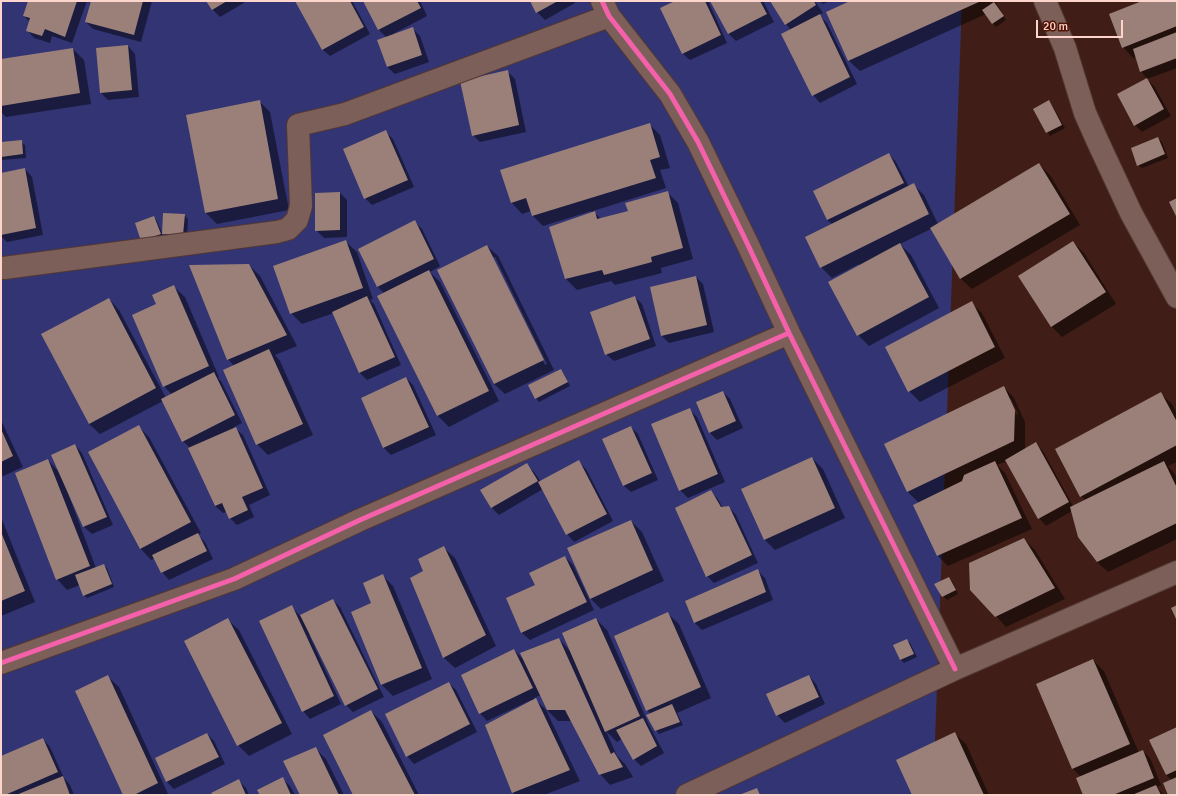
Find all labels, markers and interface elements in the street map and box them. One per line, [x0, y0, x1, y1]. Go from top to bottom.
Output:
scale bar [1038, 12, 1125, 38]
text: 20 m [1043, 19, 1068, 34]

